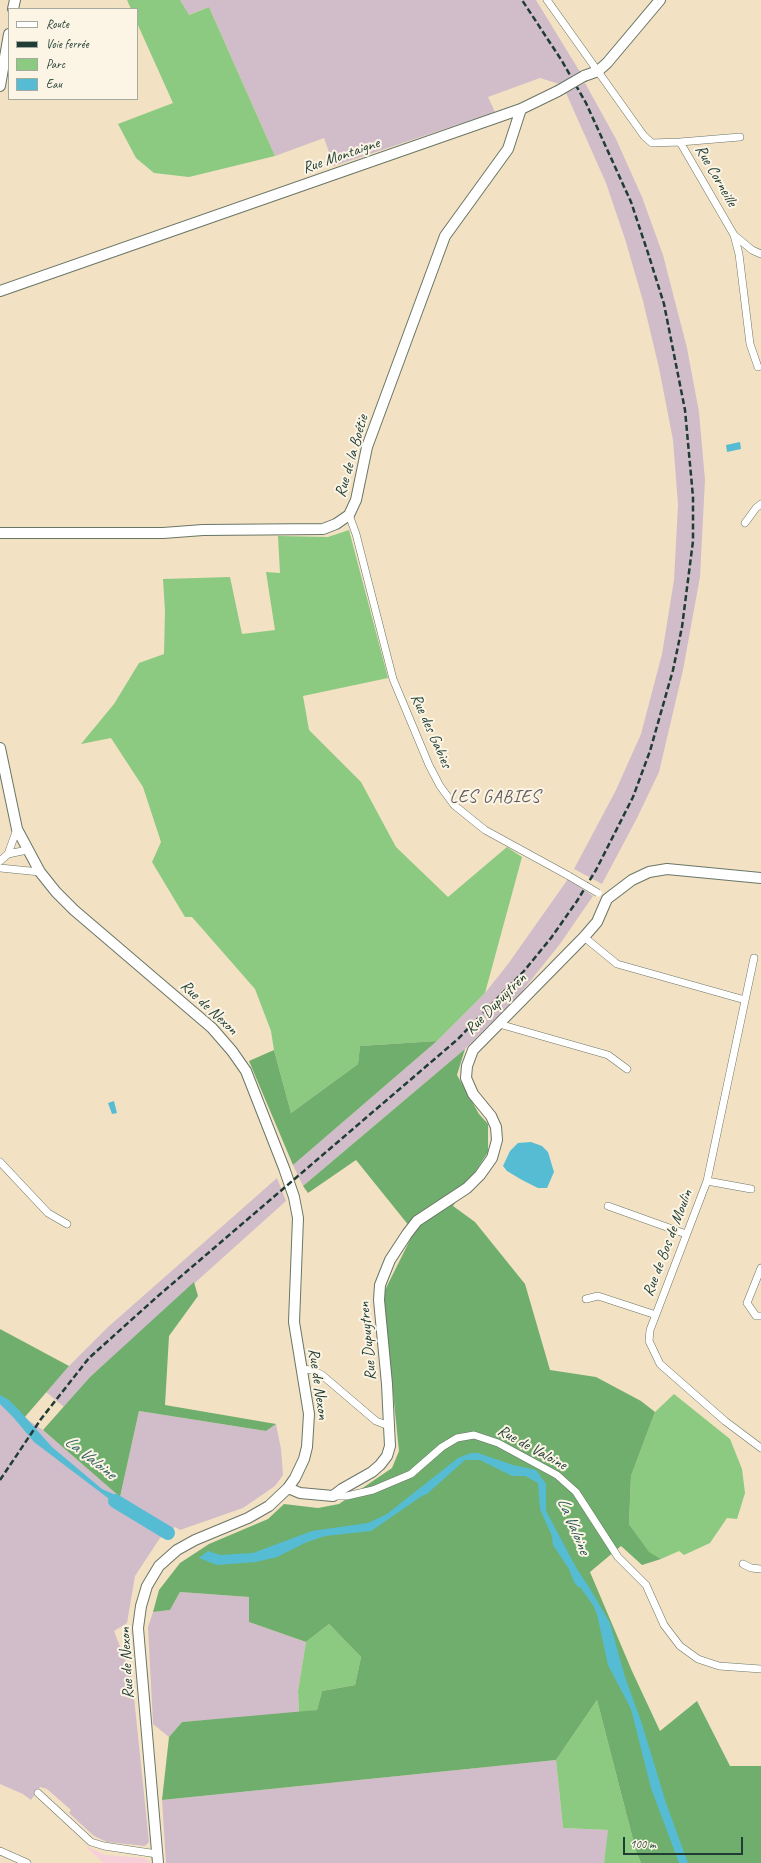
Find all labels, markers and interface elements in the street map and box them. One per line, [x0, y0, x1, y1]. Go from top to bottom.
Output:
legend [8, 8, 138, 100]
text: Route [46, 16, 69, 32]
text: Voie ferrée [46, 36, 89, 52]
text: Parc [46, 56, 65, 72]
text: Eau [46, 76, 62, 92]
street label: Rue Montaigne [300, 134, 382, 178]
street label: Rue Corneille [691, 142, 741, 210]
street label: Rue de la Boétie [331, 413, 373, 499]
street label: Rue des Gabies [406, 691, 456, 771]
district label: LES GABIES [449, 786, 541, 808]
street label: Rue Dupuytren [461, 969, 531, 1039]
street label: Rue de Nexon [176, 977, 242, 1039]
street label: Rue de Bos de Moulin [639, 1187, 697, 1299]
street label: Rue Dupuytren [355, 1301, 381, 1381]
street label: Rue de Nexon [304, 1347, 332, 1421]
street label: Rue de Valoine [494, 1421, 570, 1475]
water label: La Valoine [61, 1432, 119, 1484]
water label: La Valoine [552, 1495, 594, 1557]
street label: Rue de Nexon [116, 1627, 138, 1699]
scale bar [625, 1829, 745, 1855]
text: 100 m [630, 1836, 656, 1852]

